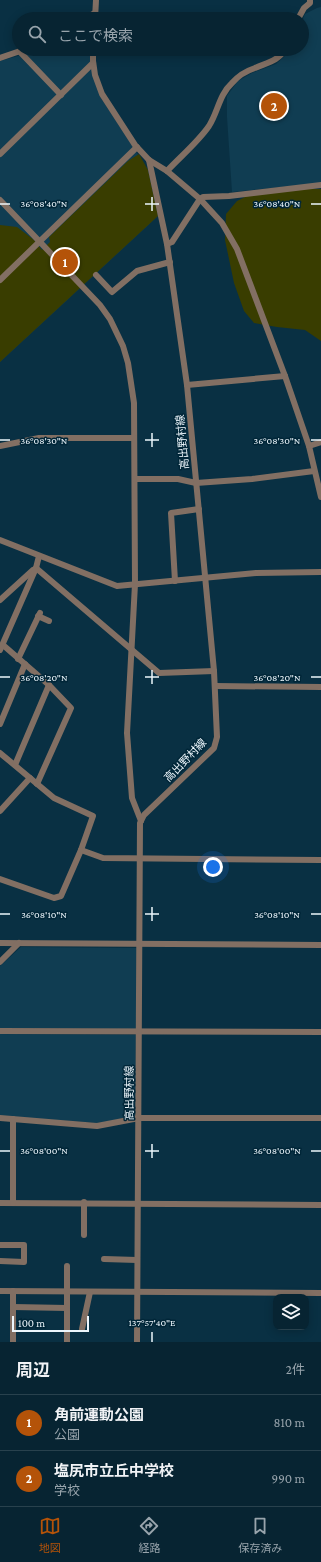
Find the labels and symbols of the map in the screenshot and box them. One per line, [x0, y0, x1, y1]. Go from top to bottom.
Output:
pin: 2 [261, 91, 287, 121]
text: 36°08'40"N [21, 198, 68, 209]
text: 36°08'40"N [254, 198, 301, 209]
pin: 1 [52, 247, 78, 277]
street label: 高出野村線 [174, 414, 190, 470]
text: 36°08'30"N [21, 435, 68, 446]
text: 36°08'30"N [254, 435, 301, 446]
text: 36°08'20"N [20, 672, 68, 683]
text: 36°08'20"N [253, 672, 301, 683]
street label: 高出野村線 [162, 736, 208, 784]
your location [203, 857, 223, 877]
text: 36°08'10"N [21, 909, 67, 920]
text: 36°08'10"N [254, 909, 300, 920]
street label: 高出野村線 [123, 1066, 135, 1121]
text: 36°08'00"N [20, 1145, 68, 1156]
text: 36°08'00"N [253, 1145, 301, 1156]
scale bar [12, 1314, 89, 1333]
text: 137°57'40"E [128, 1317, 176, 1328]

